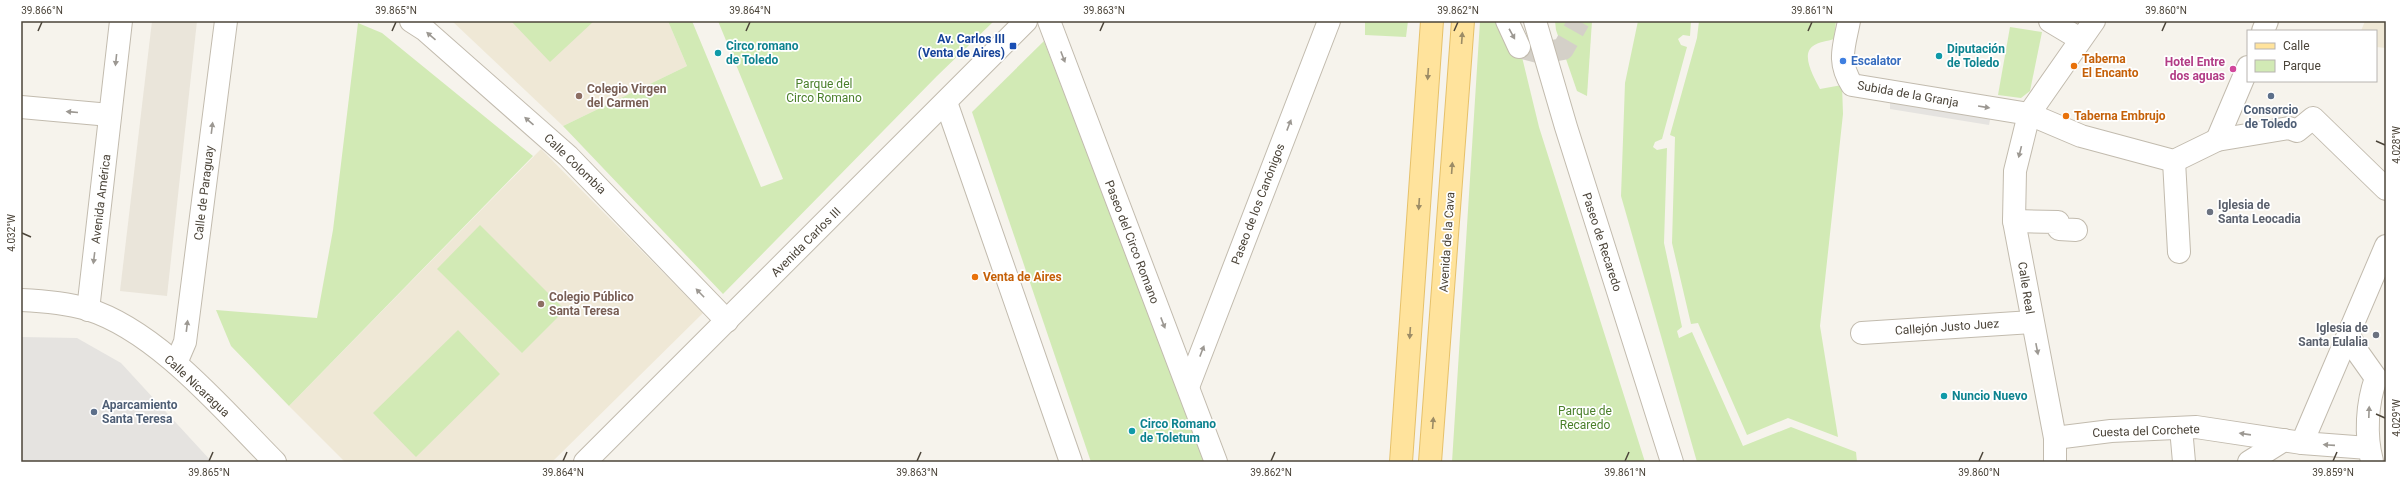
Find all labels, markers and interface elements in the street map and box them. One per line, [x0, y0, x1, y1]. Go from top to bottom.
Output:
text: 39.866°N [21, 5, 63, 16]
text: 39.865°N [375, 5, 417, 16]
text: 39.864°N [729, 5, 771, 16]
text: 39.863°N [1083, 5, 1125, 16]
text: 39.862°N [1437, 5, 1479, 16]
text: 39.861°N [1791, 5, 1833, 16]
text: 39.860°N [2145, 5, 2187, 16]
one-way arrow [1509, 28, 1516, 40]
legend [2247, 30, 2377, 82]
one-way arrow [426, 31, 436, 40]
place label: Av. Carlos III (Venta de Aires) [918, 32, 1005, 60]
one-way arrow [1458, 32, 1465, 44]
place label: Circo romano de Toledo [726, 39, 799, 67]
text: Calle [2283, 39, 2310, 53]
marker: Av. Carlos III (Venta de Aires) [1008, 41, 1018, 51]
place label: Diputación de Toledo [1947, 42, 2005, 70]
marker: Circo romano de Toledo [713, 48, 723, 58]
marker: Diputación de Toledo [1934, 51, 1944, 61]
one-way arrow [1060, 52, 1066, 64]
place label: Taberna El Encanto [2082, 52, 2139, 80]
one-way arrow [113, 54, 120, 66]
place label: Escalator [1851, 54, 1902, 68]
place label: Hotel Entre dos aguas [2165, 55, 2226, 83]
marker: Escalator [1838, 56, 1848, 66]
text: Parque [2283, 59, 2321, 73]
marker: Taberna El Encanto [2069, 61, 2079, 71]
marker: Hotel Entre dos aguas [2228, 64, 2238, 74]
one-way arrow [1424, 68, 1431, 80]
park label: Parque del Circo Romano [786, 77, 862, 105]
street label: Subida de la Granja [1856, 78, 1960, 110]
place label: Colegio Virgen del Carmen [587, 82, 667, 110]
marker: Colegio Virgen del Carmen [574, 91, 584, 101]
marker: Consorcio de Toledo [2266, 91, 2276, 101]
place label: Consorcio de Toledo [2244, 103, 2299, 131]
one-way arrow [1978, 104, 1990, 110]
one-way arrow [66, 108, 78, 115]
place label: Taberna Embrujo [2074, 109, 2166, 123]
marker: Taberna Embrujo [2061, 111, 2071, 121]
one-way arrow [524, 117, 534, 126]
one-way arrow [1286, 119, 1292, 131]
one-way arrow [209, 122, 215, 134]
text: 4.028°W [2391, 126, 2402, 164]
street label: Calle Colombia [541, 131, 609, 197]
street label: Paseo de los Canónigos [1228, 141, 1288, 267]
street label: Calle de Paraguay [191, 144, 217, 241]
one-way arrow [2017, 146, 2023, 158]
street label: Avenida América [89, 153, 113, 245]
one-way arrow [1448, 162, 1455, 174]
street label: Paseo del Circo Romano [1102, 178, 1162, 306]
street label: Avenida de la Cava [1437, 191, 1457, 293]
street label: Paseo de Recaredo [1579, 191, 1625, 293]
one-way arrow [1415, 198, 1422, 210]
place label: Iglesia de Santa Leocadia [2218, 198, 2301, 226]
street label: Avenida Carlos III [768, 204, 844, 280]
marker: Iglesia de Santa Leocadia [2205, 207, 2215, 217]
text: 4.032°W [6, 214, 17, 252]
one-way arrow [91, 252, 97, 265]
street label: Calle Real [2015, 261, 2037, 315]
place label: Venta de Aires [983, 270, 1062, 284]
marker: Venta de Aires [970, 272, 980, 282]
one-way arrow [695, 288, 704, 298]
place label: Colegio Público Santa Teresa [549, 290, 634, 318]
marker: Colegio Público Santa Teresa [536, 299, 546, 309]
street label: Callejón Justo Juez [1894, 316, 2000, 338]
one-way arrow [1161, 318, 1167, 330]
one-way arrow [184, 320, 190, 332]
place label: Iglesia de Santa Eulalia [2298, 321, 2369, 349]
one-way arrow [1406, 327, 1413, 339]
marker: Iglesia de Santa Eulalia [2371, 330, 2381, 340]
one-way arrow [2034, 343, 2040, 355]
one-way arrow [1199, 344, 1205, 356]
street label: Calle Nicaragua [161, 352, 233, 420]
place label: Nuncio Nuevo [1952, 389, 2028, 403]
marker: Nuncio Nuevo [1939, 391, 1949, 401]
place label: Aparcamiento Santa Teresa [102, 398, 178, 426]
text: 4.029°W [2391, 399, 2402, 437]
park label: Parque de Recaredo [1558, 404, 1612, 432]
one-way arrow [2366, 406, 2373, 418]
marker: Aparcamiento Santa Teresa [89, 407, 99, 417]
place label: Circo Romano de Toletum [1140, 417, 1216, 445]
one-way arrow [1430, 417, 1437, 429]
street label: Cuesta del Corchete [2092, 422, 2200, 440]
marker: Circo Romano de Toletum [1127, 426, 1137, 436]
one-way arrow [2239, 431, 2251, 437]
one-way arrow [2323, 441, 2335, 448]
text: 39.865°N [188, 467, 230, 478]
text: 39.864°N [542, 467, 584, 478]
text: 39.863°N [896, 467, 938, 478]
text: 39.862°N [1250, 467, 1292, 478]
text: 39.861°N [1604, 467, 1646, 478]
text: 39.860°N [1958, 467, 2000, 478]
text: 39.859°N [2312, 467, 2354, 478]

